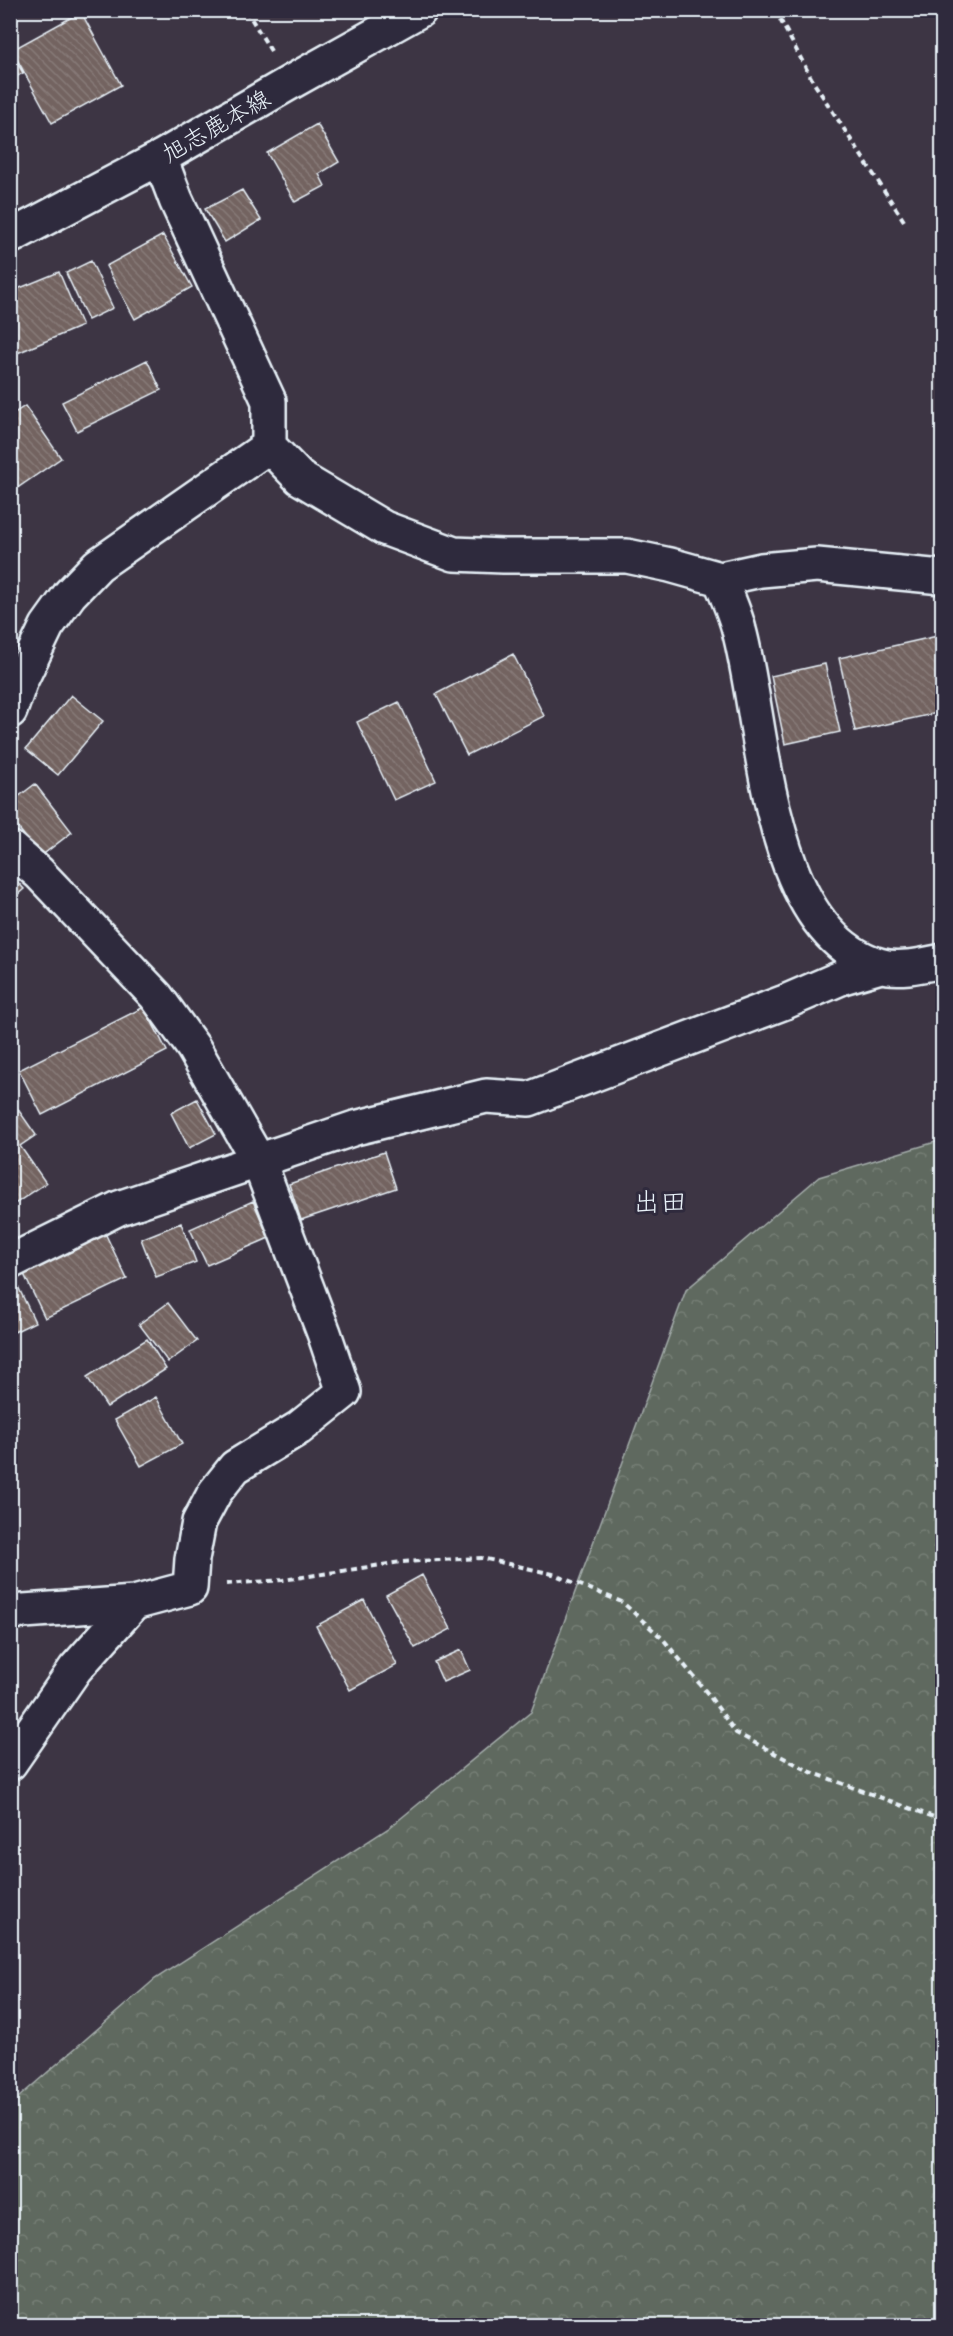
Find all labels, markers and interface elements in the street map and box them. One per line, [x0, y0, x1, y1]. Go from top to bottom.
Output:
street label: 旭志鹿本線 [157, 83, 278, 173]
district label: 出田 [633, 1185, 687, 1224]

